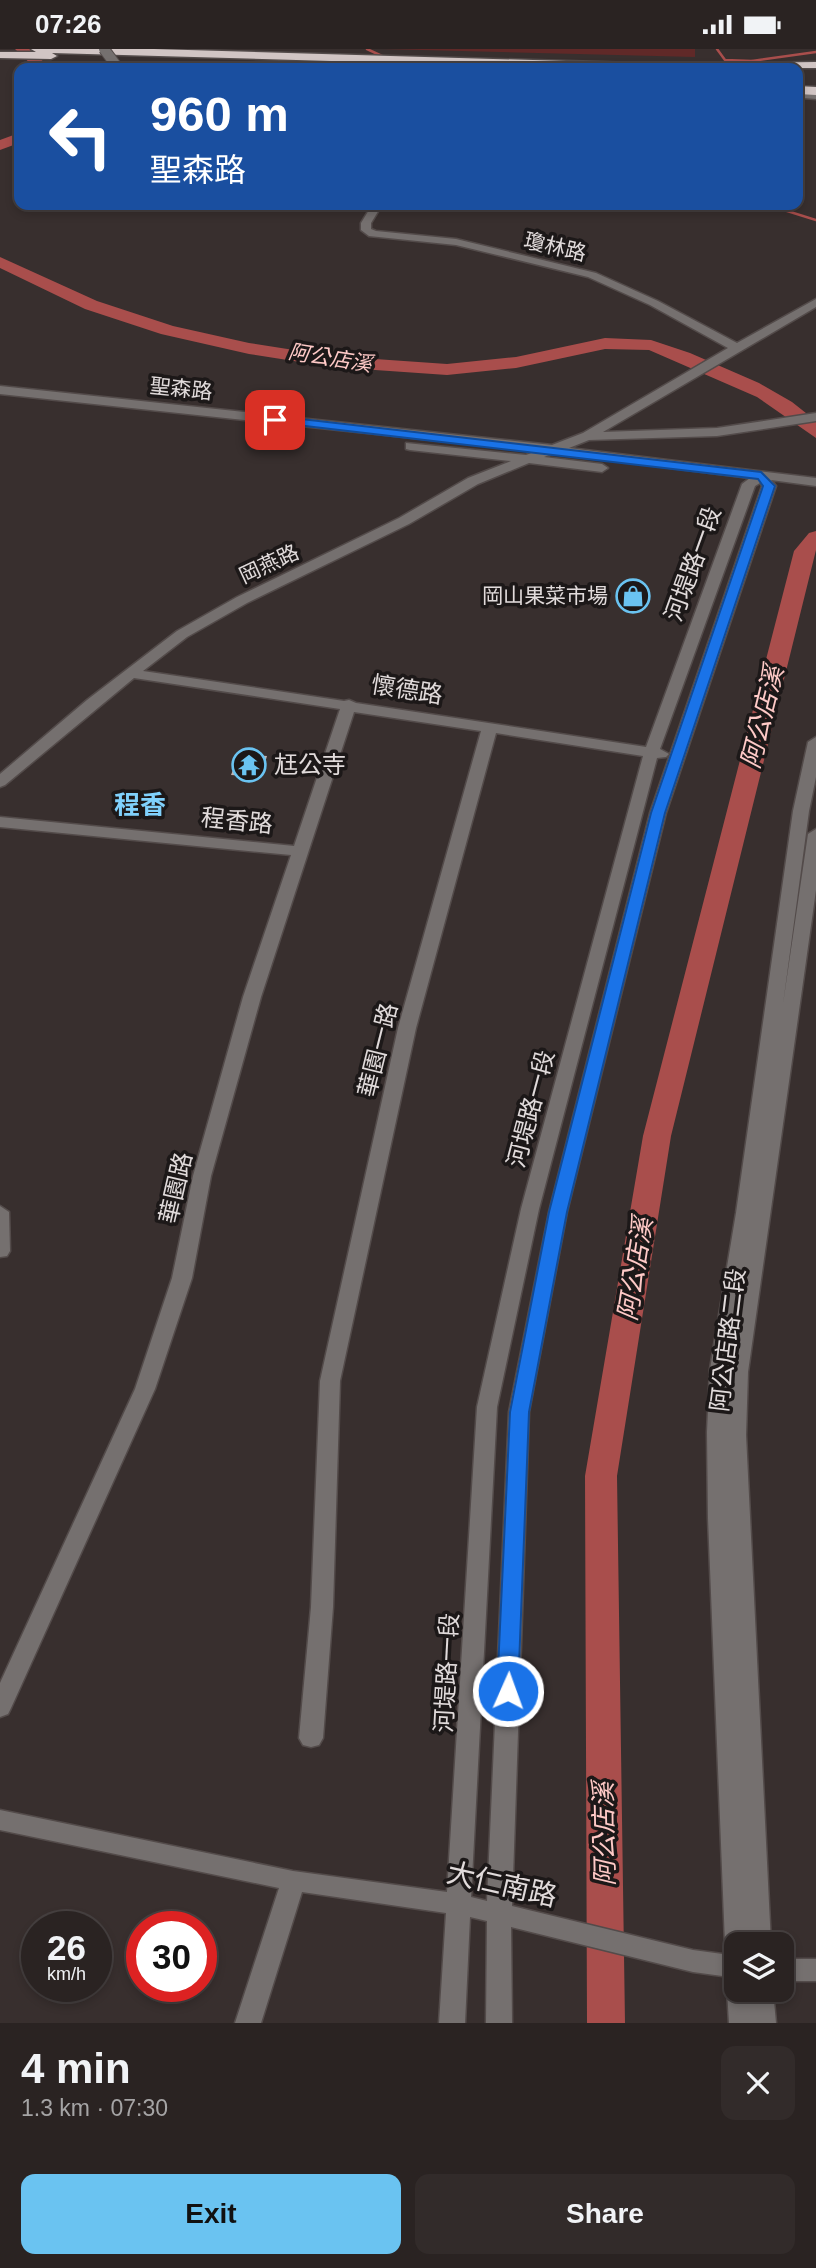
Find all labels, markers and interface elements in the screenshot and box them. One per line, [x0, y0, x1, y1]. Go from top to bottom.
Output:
text: 07:26 [35, 9, 102, 39]
text: 960 m [150, 87, 289, 141]
icon: left [35, 91, 126, 182]
text: 聖森路 [150, 152, 246, 188]
street label: 瓊林路 [522, 228, 588, 265]
water label: 阿公店溪 [287, 340, 376, 376]
street label: 聖森路 [149, 374, 214, 403]
pin [245, 390, 305, 450]
icon: arrive [256, 401, 294, 439]
street label: 河堤路一段 [659, 503, 726, 625]
street label: 岡燕路 [235, 540, 302, 587]
shop icon: 岡山果菜市場 [614, 577, 652, 615]
place label: 岡山果菜市場 [482, 584, 608, 607]
water label: 阿公店溪 [735, 659, 790, 771]
street label: 懷德路 [369, 671, 445, 708]
temple icon: 尪公寺 [230, 746, 268, 784]
place label: 尪公寺 [274, 751, 346, 778]
district label: 程香 [114, 790, 166, 820]
street label: 程香路 [200, 803, 274, 838]
street label: 華園一路 [353, 1000, 402, 1100]
street label: 河堤路一段 [502, 1047, 559, 1170]
street label: 華園路 [154, 1150, 197, 1226]
water label: 阿公店溪 [612, 1211, 659, 1323]
street label: 阿公店路二段 [705, 1267, 750, 1413]
street label: 河堤路一段 [430, 1612, 463, 1734]
position arrow [471, 1654, 545, 1728]
water label: 阿公店溪 [588, 1778, 620, 1886]
street label: 大仁南路 [444, 1857, 560, 1912]
speed limit sign: 30 [126, 1911, 217, 2002]
text: 26 [47, 1928, 86, 1967]
map controls [724, 1932, 794, 2002]
button: layers [724, 1932, 794, 2002]
text: km/h [47, 1964, 86, 1984]
text: 4 min [21, 2045, 131, 2092]
button: close [721, 2046, 795, 2120]
text: 1.3 km · 07:30 [21, 2095, 168, 2121]
button: Exit [21, 2174, 401, 2254]
button: Share [415, 2174, 795, 2254]

